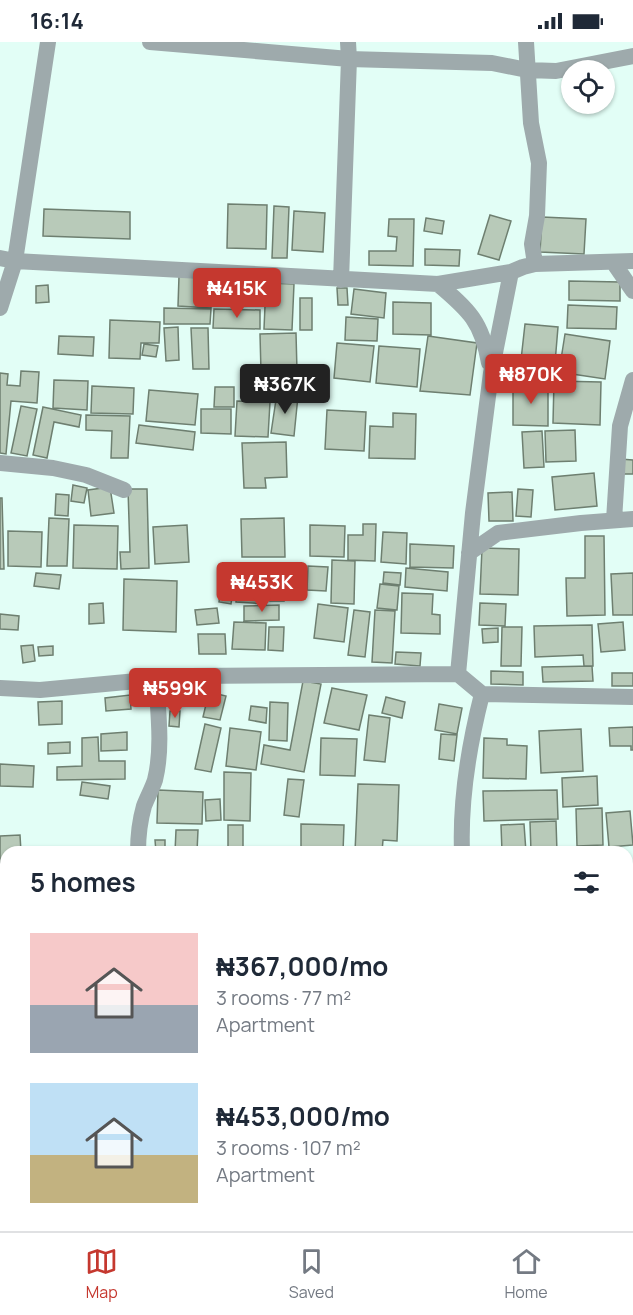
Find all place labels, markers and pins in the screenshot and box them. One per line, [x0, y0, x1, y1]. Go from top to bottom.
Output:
pin: ₦415K [195, 268, 279, 319]
pin: ₦870K [489, 354, 573, 405]
pin: ₦367K [243, 364, 327, 415]
pin: ₦453K [220, 562, 304, 613]
pin: ₦599K [133, 668, 217, 719]

